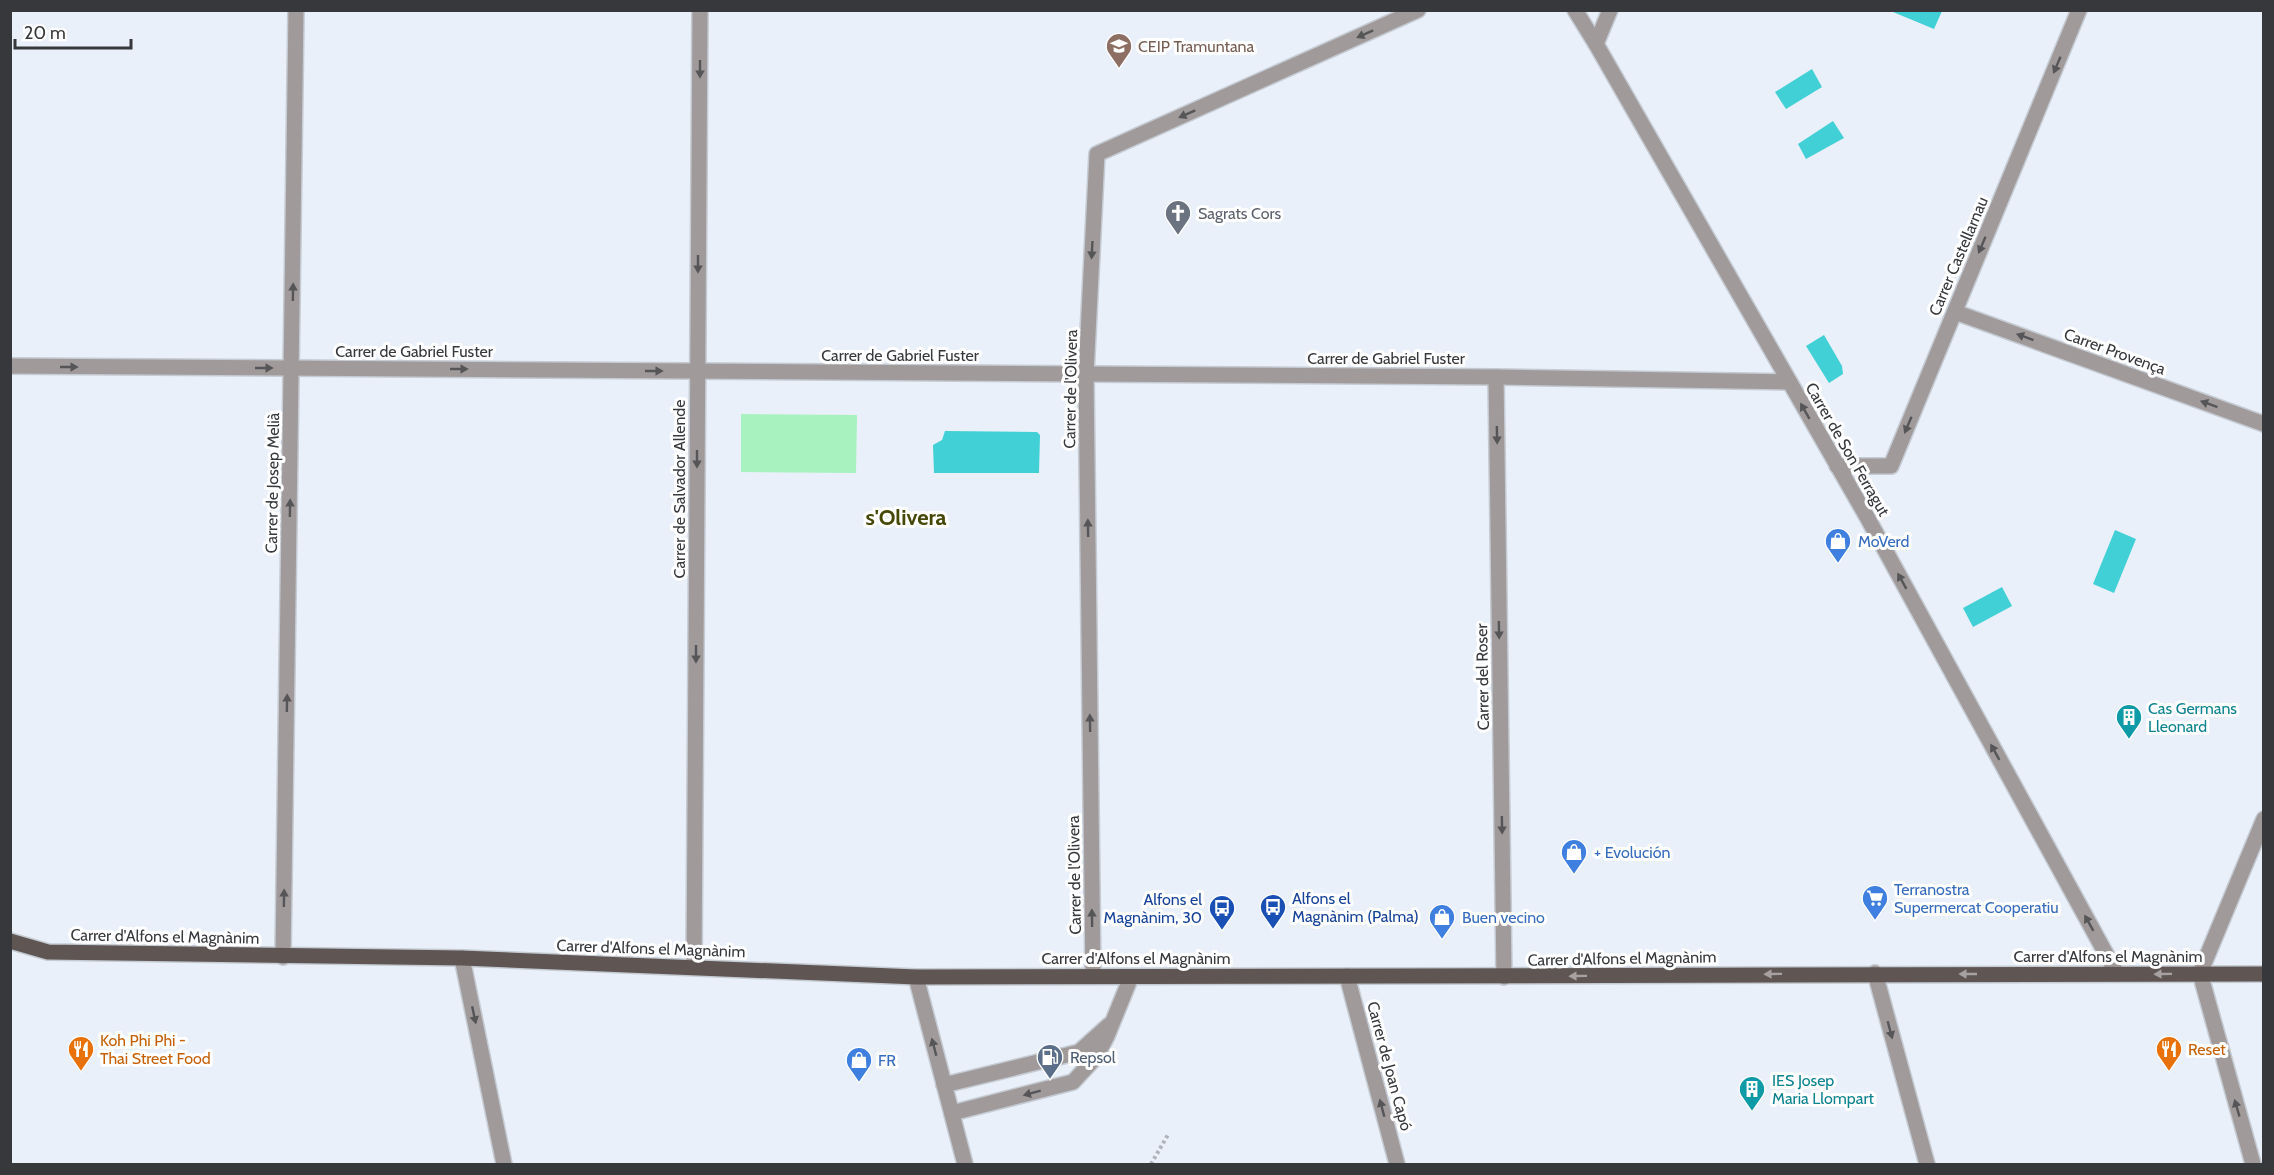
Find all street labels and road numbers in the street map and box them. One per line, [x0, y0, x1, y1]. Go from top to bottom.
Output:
street label: Carrer Castellarnau [1925, 194, 1992, 318]
street label: Carrer Provença [2061, 324, 2168, 379]
street label: Carrer de l'Olivera [1060, 329, 1081, 449]
street label: Carrer de Gabriel Fuster [335, 342, 494, 361]
street label: Carrer de Gabriel Fuster [821, 346, 980, 365]
street label: Carrer de Gabriel Fuster [1307, 349, 1466, 368]
street label: Carrer de Son Ferragut [1802, 379, 1894, 520]
street label: Carrer de Salvador Allende [670, 400, 689, 578]
street label: Carrer de Josep Melià [262, 412, 283, 554]
street label: Carrer del Roser [1472, 623, 1493, 731]
street label: Carrer de l'Olivera [1064, 815, 1085, 935]
street label: Carrer d'Alfons el Magnànim [70, 925, 260, 948]
street label: Carrer d'Alfons el Magnànim [556, 936, 746, 961]
street label: Carrer d'Alfons el Magnànim [1527, 947, 1717, 970]
street label: Carrer d'Alfons el Magnànim [2014, 947, 2202, 966]
street label: Carrer d'Alfons el Magnànim [1042, 949, 1230, 968]
street label: Carrer de Joan Capó [1363, 999, 1416, 1133]

